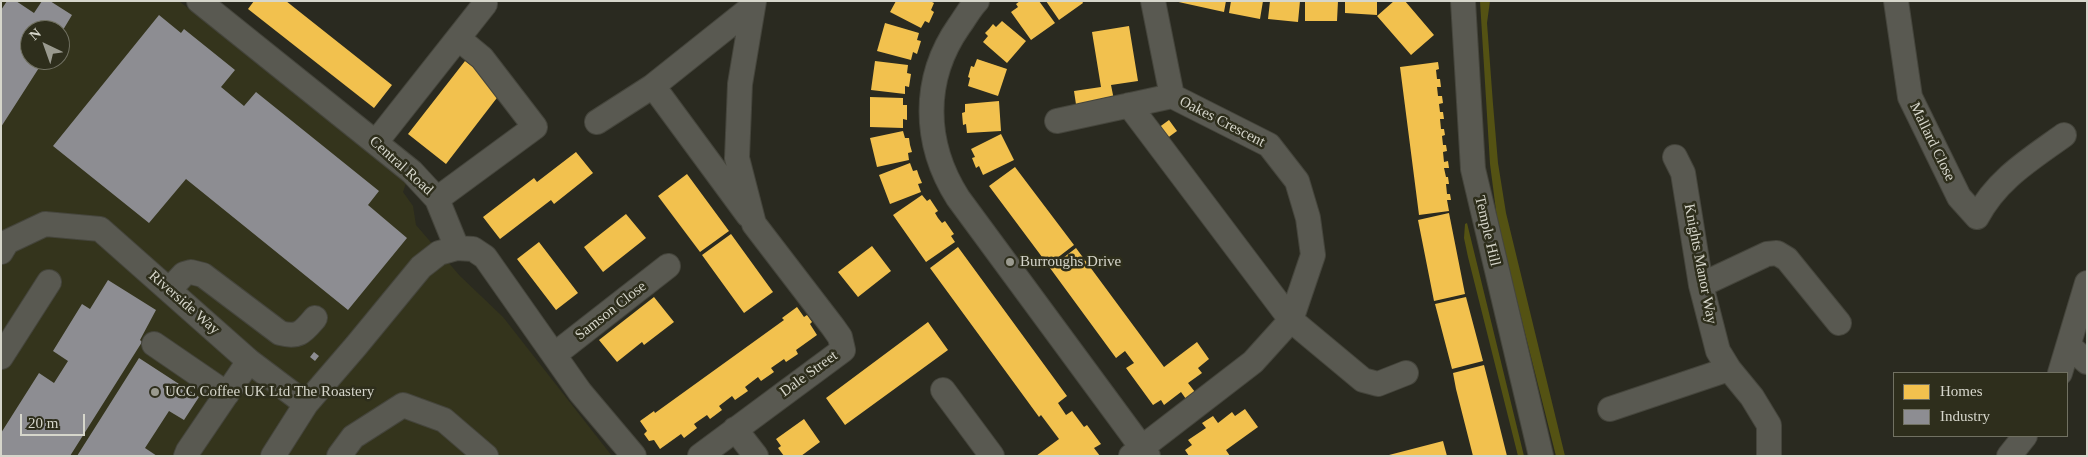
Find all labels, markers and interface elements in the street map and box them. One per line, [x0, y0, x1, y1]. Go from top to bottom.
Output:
north arrow [20, 20, 70, 70]
text: N [27, 25, 44, 43]
street label: Oakes Crescent [1176, 93, 1268, 151]
street label: Mallard Close [1905, 100, 1959, 184]
street label: Central Road [365, 133, 437, 199]
street label: Temple Hill [1470, 194, 1504, 268]
street label: Knights Manor Way [1680, 202, 1720, 326]
place label: Burroughs Drive [1020, 253, 1121, 271]
marker: Burroughs Drive [1004, 256, 1016, 268]
street label: Riverside Way [145, 267, 223, 339]
street label: Samson Close [572, 278, 650, 344]
street label: Dale Street [777, 347, 841, 401]
legend [1893, 372, 2068, 437]
place label: UCC Coffee UK Ltd The Roastery [165, 383, 374, 401]
text: Homes [1940, 383, 1983, 399]
marker: UCC Coffee UK Ltd The Roastery [149, 386, 161, 398]
scale bar [22, 404, 88, 436]
text: Industry [1940, 408, 1990, 424]
text: 20 m [28, 415, 58, 431]

